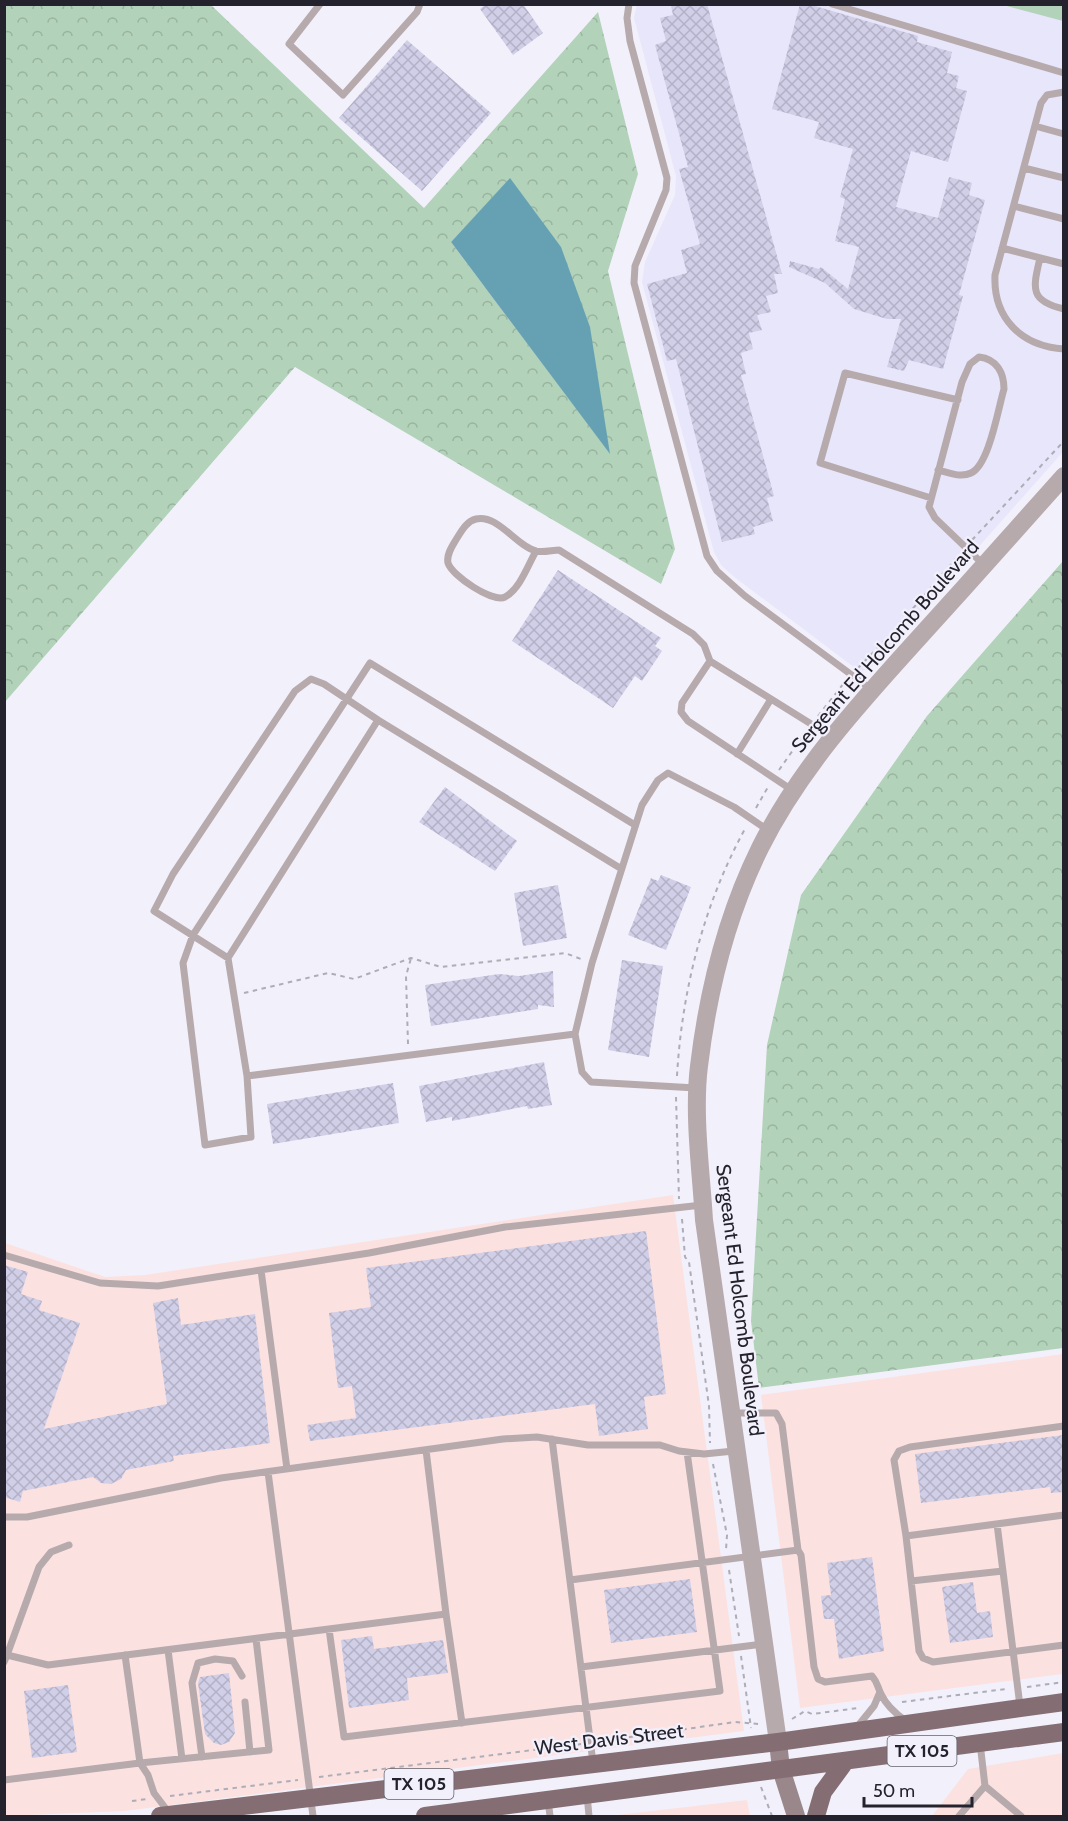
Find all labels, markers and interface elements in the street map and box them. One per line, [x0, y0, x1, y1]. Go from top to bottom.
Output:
street label: Sergeant Ed Holcomb Boulevard [786, 535, 984, 757]
street label: Sergeant Ed Holcomb Boulevard [711, 1163, 769, 1437]
street label: West Davis Street [533, 1718, 685, 1760]
road number: TX 105 [888, 1736, 956, 1766]
road number: TX 105 [384, 1769, 454, 1799]
scale bar [864, 1770, 972, 1808]
text: 50 m [873, 1780, 915, 1802]

